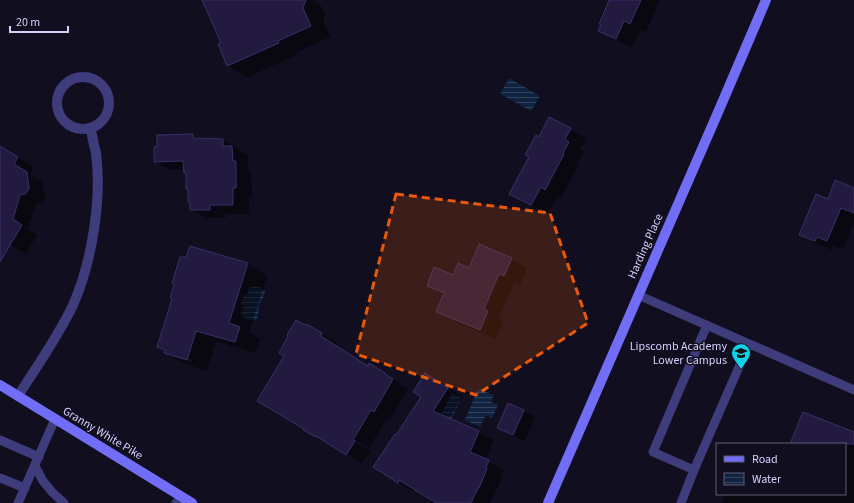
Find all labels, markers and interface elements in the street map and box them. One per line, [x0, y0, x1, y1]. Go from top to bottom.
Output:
scale bar [10, 8, 68, 34]
text: 20 m [16, 14, 40, 31]
street label: Harding Place [624, 211, 667, 281]
place label: Lipscomb Academy Lower Campus [630, 338, 727, 369]
school or university icon: Lipscomb Academy Lower Campus [730, 342, 752, 370]
street label: Granny White Pike [59, 403, 146, 464]
legend [716, 443, 846, 495]
text: Road [752, 451, 778, 468]
text: Water [752, 471, 782, 488]

